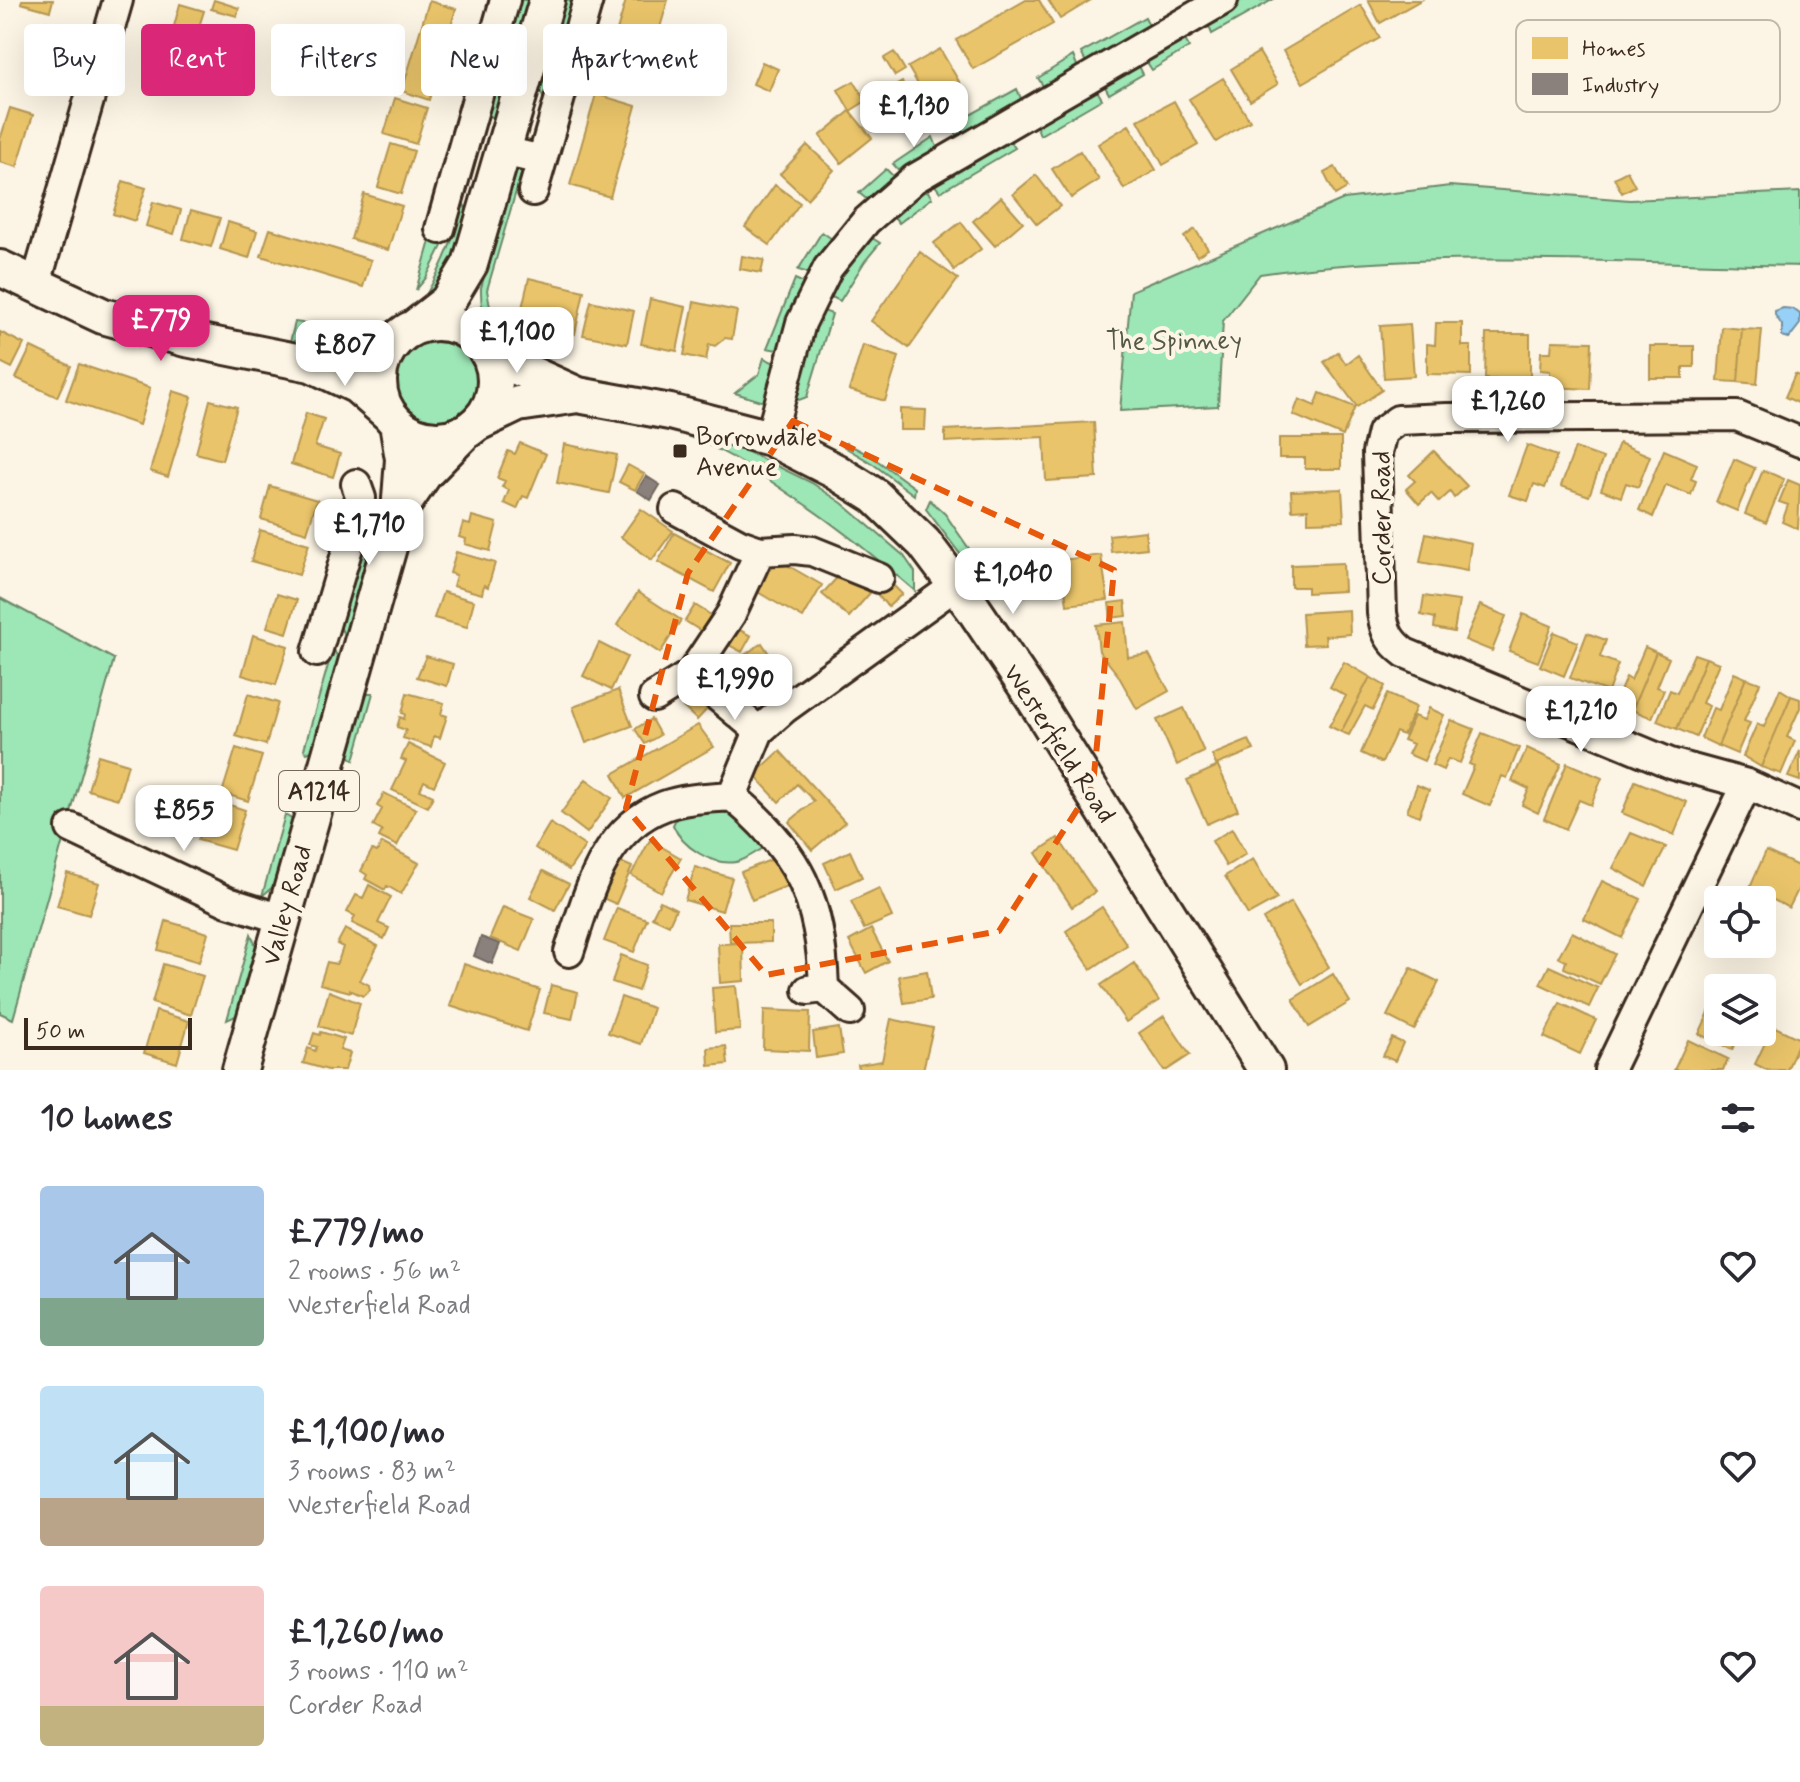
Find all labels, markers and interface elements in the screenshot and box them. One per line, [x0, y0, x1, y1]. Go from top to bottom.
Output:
legend [1516, 20, 1780, 112]
chip: Buy [24, 24, 125, 96]
chip: Rent [141, 24, 255, 96]
chip: Filters [271, 24, 405, 96]
chip: New [421, 24, 527, 96]
chip: Apartment [543, 24, 727, 96]
text: Homes [1582, 36, 1646, 64]
text: Industry [1582, 72, 1659, 100]
pin: £1,130 [849, 81, 979, 149]
text: £1,130 [878, 90, 950, 124]
pin: £779 [114, 295, 208, 363]
text: £779 [131, 304, 191, 338]
pin: £1,100 [452, 307, 582, 375]
text: £1,100 [479, 316, 555, 350]
pin: £807 [298, 320, 392, 388]
park label: The Spinney [1106, 325, 1242, 359]
text: £807 [314, 329, 376, 363]
pin: £1,260 [1443, 376, 1573, 444]
text: £1,260 [1470, 385, 1546, 419]
place label: Borrowdale Avenue [696, 421, 817, 485]
marker: Borrowdale Avenue [671, 442, 689, 460]
street label: Corder Road [1366, 451, 1400, 585]
pin: £1,710 [304, 499, 434, 567]
text: £1,710 [332, 508, 406, 542]
pin: £1,040 [948, 548, 1078, 616]
text: £1,040 [973, 557, 1053, 591]
pin: £1,990 [670, 654, 800, 722]
street label: Westerfield Road [994, 658, 1122, 830]
text: £1,990 [695, 663, 775, 697]
pin: £1,210 [1516, 686, 1646, 754]
text: £1,210 [1544, 695, 1618, 729]
road number: A1214 [279, 771, 359, 811]
pin: £855 [137, 785, 231, 853]
text: £855 [153, 794, 215, 828]
street label: Valley Road [255, 841, 321, 970]
map controls [1704, 886, 1776, 1046]
button: locate [1704, 886, 1776, 958]
button: layers [1704, 974, 1776, 1046]
scale bar [24, 1014, 192, 1050]
text: 50 m [36, 1018, 85, 1046]
text: 10 homes [40, 1096, 173, 1141]
icon: filters [1716, 1096, 1760, 1140]
text: £779/mo [288, 1210, 424, 1255]
icon: home [104, 1218, 200, 1314]
icon: heart [1716, 1244, 1760, 1288]
text: 2 rooms · 56 m² [288, 1255, 461, 1289]
text: Westerfield Road [288, 1289, 471, 1323]
text: £1,100/mo [288, 1410, 445, 1455]
icon: home [104, 1418, 200, 1514]
icon: heart [1716, 1444, 1760, 1488]
text: 3 rooms · 83 m² [288, 1455, 456, 1489]
text: Westerfield Road [288, 1489, 471, 1523]
text: £1,260/mo [288, 1610, 444, 1655]
icon: home [104, 1618, 200, 1714]
icon: heart [1716, 1644, 1760, 1688]
text: 3 rooms · 110 m² [288, 1655, 469, 1689]
text: Corder Road [288, 1689, 423, 1723]

